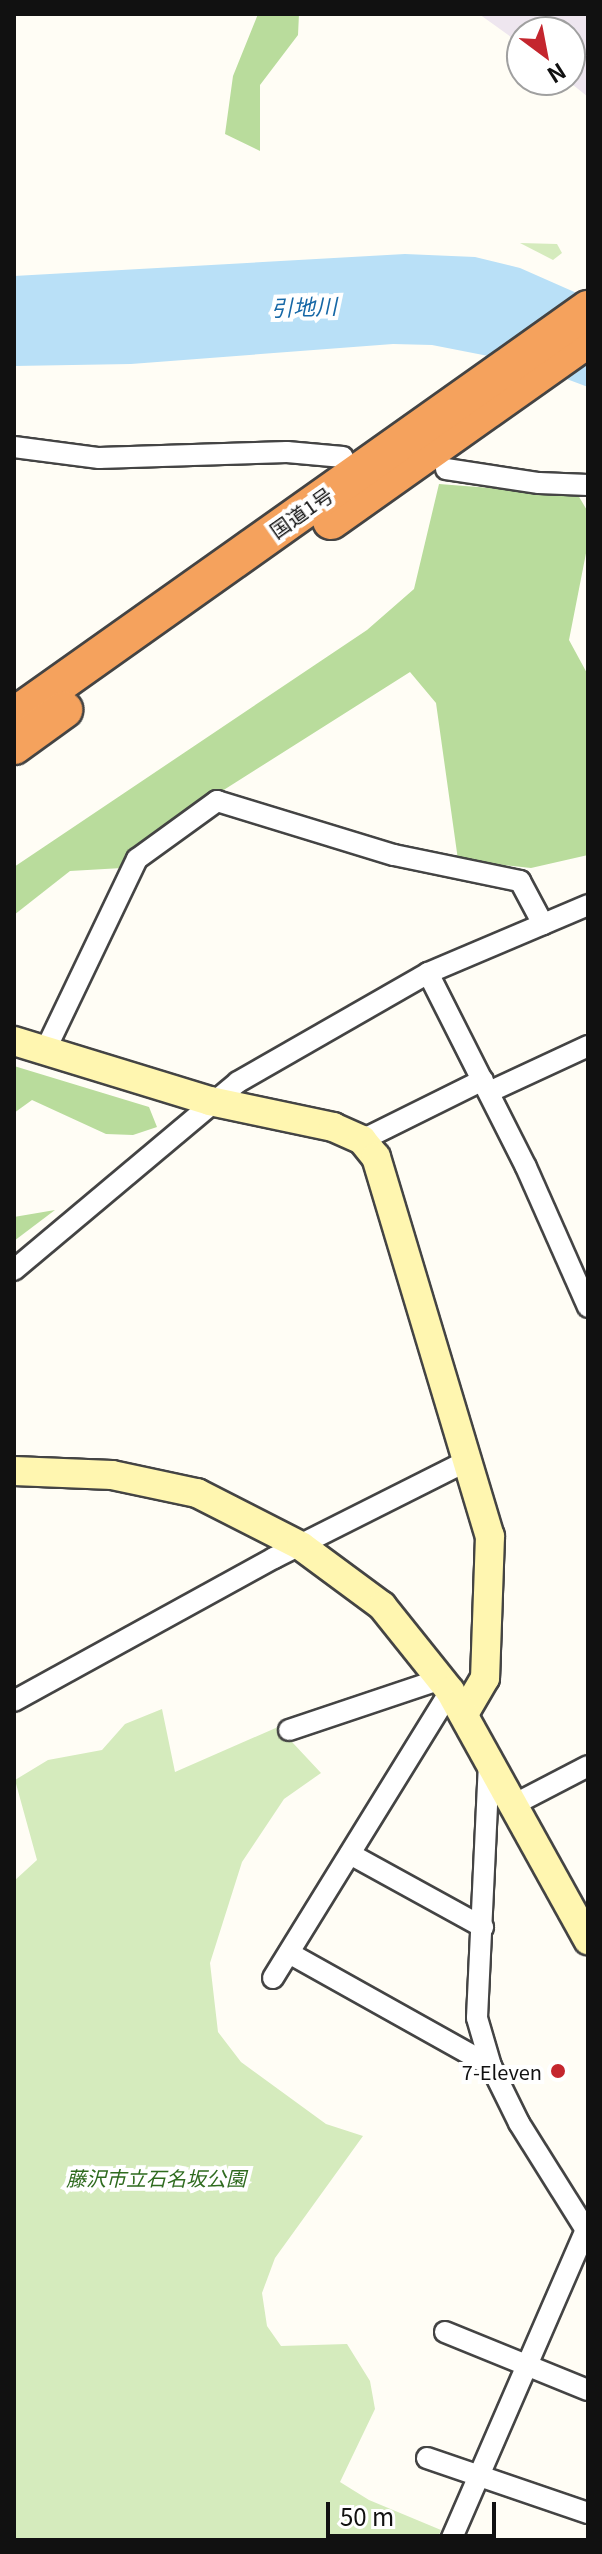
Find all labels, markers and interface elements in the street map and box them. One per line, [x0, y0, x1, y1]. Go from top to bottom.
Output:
north arrow [506, 16, 586, 96]
text: N [542, 57, 573, 93]
water label: 引地川 [271, 292, 337, 320]
street label: 国道1号 [265, 482, 337, 542]
place label: 7-Eleven [462, 2059, 542, 2083]
marker: 7-Eleven [549, 2062, 567, 2080]
park label: 藤沢市立石名坂公園 [66, 2165, 246, 2189]
scale bar [330, 2486, 500, 2536]
text: 50 m [340, 2498, 394, 2533]

